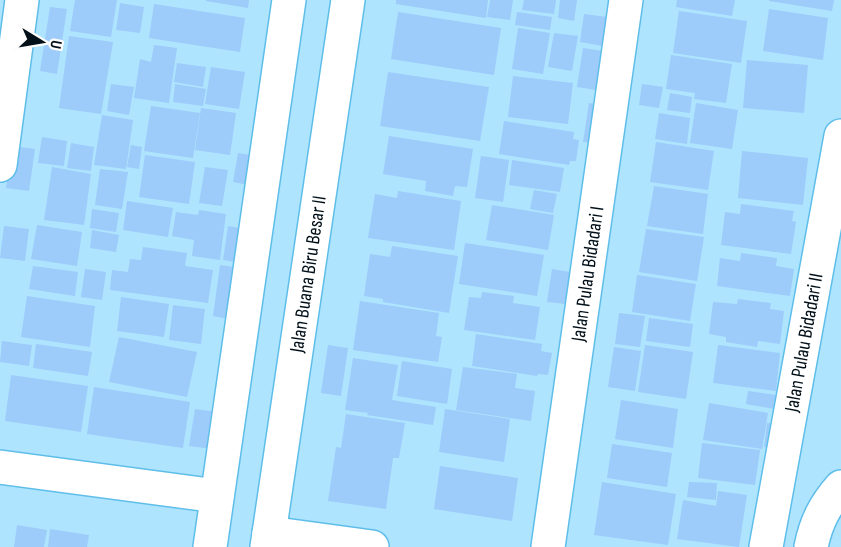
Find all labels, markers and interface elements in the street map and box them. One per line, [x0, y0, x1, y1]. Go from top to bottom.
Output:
north arrow [12, 12, 72, 72]
text: U [45, 39, 65, 50]
street label: Jalan Buana Biru Besar II [285, 194, 332, 355]
street label: Jalan Pulau Bidadari I [566, 205, 609, 344]
street label: Jalan Pulau Bidadari II [780, 271, 829, 415]

